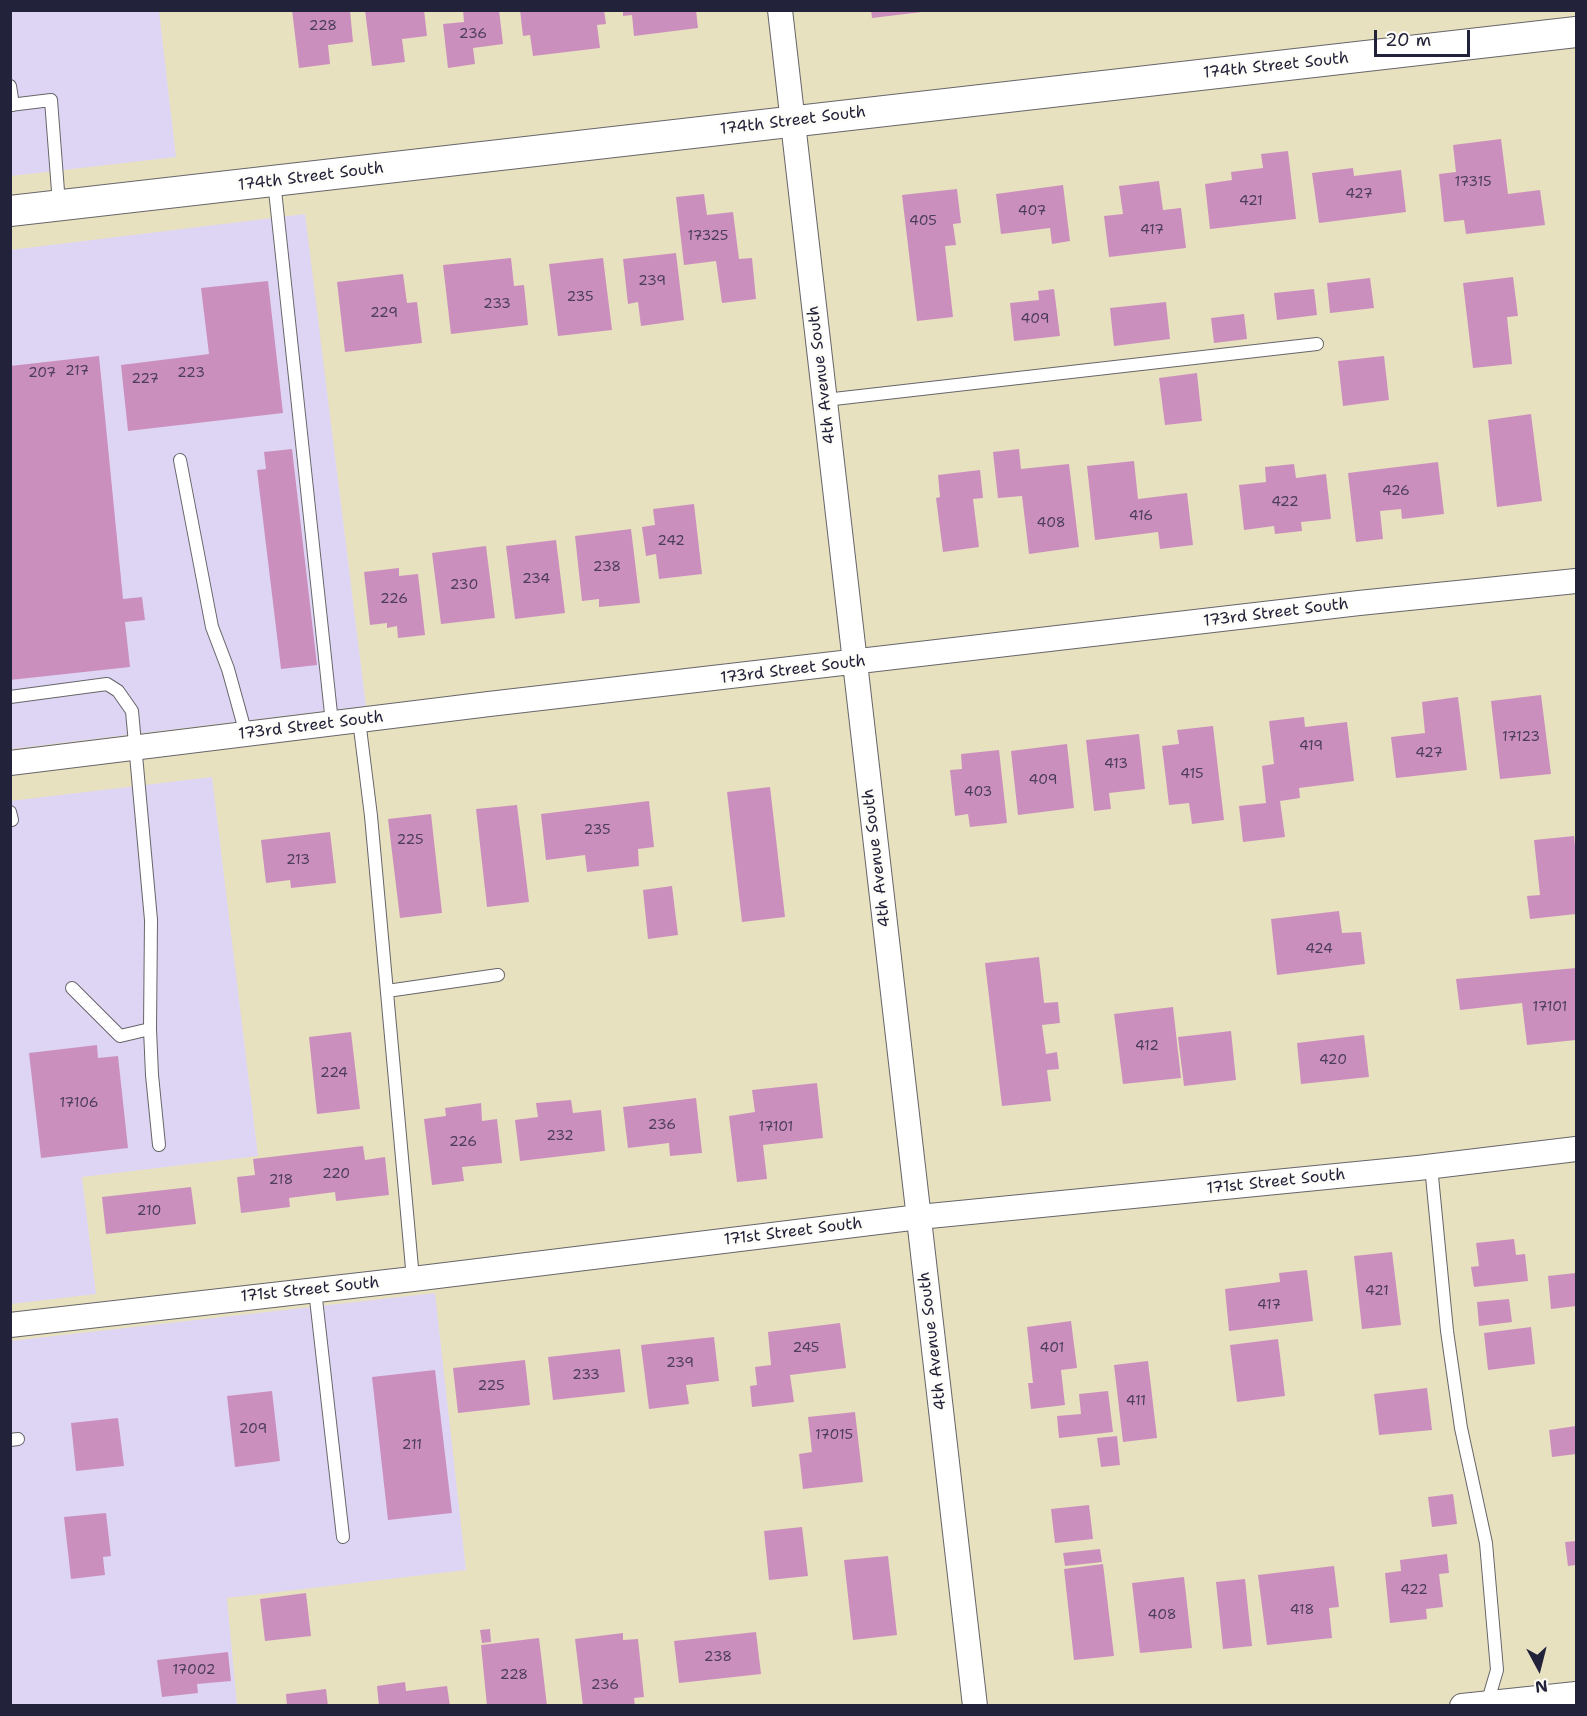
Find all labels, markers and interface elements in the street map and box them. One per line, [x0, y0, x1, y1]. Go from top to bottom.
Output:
house number: 228 [309, 18, 337, 34]
scale bar [1377, 18, 1473, 56]
house number: 236 [459, 26, 487, 42]
text: 20 m [1385, 28, 1431, 52]
street label: 174th Street South [1202, 49, 1350, 83]
street label: 174th Street South [719, 103, 867, 139]
street label: 174th Street South [237, 159, 385, 195]
house number: 17315 [1454, 174, 1492, 190]
house number: 427 [1345, 186, 1373, 202]
house number: 421 [1239, 193, 1263, 209]
house number: 407 [1018, 203, 1046, 219]
house number: 405 [909, 213, 937, 229]
house number: 417 [1140, 222, 1164, 238]
house number: 17325 [688, 228, 728, 244]
house number: 239 [638, 273, 666, 289]
house number: 235 [566, 289, 594, 305]
house number: 233 [483, 296, 511, 312]
house number: 229 [370, 305, 398, 321]
street label: 4th Avenue South [804, 305, 840, 445]
house number: 409 [1021, 311, 1049, 327]
house number: 217 [65, 363, 89, 379]
house number: 207 [28, 365, 56, 381]
house number: 223 [177, 365, 205, 381]
house number: 227 [131, 371, 159, 387]
house number: 426 [1382, 483, 1410, 499]
house number: 422 [1271, 494, 1299, 510]
house number: 416 [1129, 508, 1153, 524]
house number: 408 [1036, 515, 1066, 531]
house number: 242 [657, 533, 685, 549]
house number: 238 [593, 559, 621, 575]
house number: 234 [522, 571, 550, 587]
house number: 230 [450, 577, 478, 593]
house number: 226 [380, 591, 408, 607]
street label: 173rd Street South [1202, 595, 1350, 631]
street label: 173rd Street South [719, 652, 867, 688]
street label: 173rd Street South [237, 708, 385, 744]
house number: 17123 [1502, 729, 1540, 745]
house number: 419 [1299, 738, 1323, 754]
house number: 427 [1415, 745, 1443, 761]
house number: 413 [1104, 756, 1128, 772]
house number: 415 [1180, 766, 1204, 782]
house number: 409 [1029, 772, 1057, 788]
house number: 403 [964, 784, 992, 800]
street label: 4th Avenue South [859, 788, 895, 928]
house number: 235 [583, 822, 611, 838]
house number: 225 [396, 832, 424, 848]
house number: 213 [286, 852, 310, 868]
house number: 424 [1305, 941, 1333, 957]
house number: 17101 [1533, 999, 1567, 1015]
house number: 412 [1135, 1038, 1159, 1054]
house number: 420 [1319, 1052, 1347, 1068]
house number: 224 [320, 1065, 348, 1081]
house number: 17106 [59, 1095, 99, 1111]
house number: 236 [648, 1117, 676, 1133]
house number: 17101 [759, 1119, 793, 1135]
house number: 232 [546, 1128, 574, 1144]
house number: 226 [449, 1134, 477, 1150]
street label: 171st Street South [1206, 1165, 1346, 1199]
house number: 220 [322, 1166, 350, 1182]
house number: 218 [269, 1172, 293, 1188]
house number: 210 [137, 1203, 161, 1219]
street label: 171st Street South [723, 1214, 863, 1250]
street label: 4th Avenue South [915, 1271, 951, 1411]
street label: 171st Street South [240, 1273, 380, 1307]
house number: 421 [1365, 1283, 1389, 1299]
house number: 417 [1257, 1297, 1281, 1313]
house number: 245 [793, 1340, 819, 1356]
house number: 401 [1040, 1340, 1064, 1356]
house number: 239 [666, 1355, 694, 1371]
house number: 233 [572, 1367, 600, 1383]
house number: 225 [477, 1378, 505, 1394]
house number: 411 [1126, 1393, 1146, 1409]
house number: 209 [239, 1421, 267, 1437]
house number: 17015 [815, 1427, 853, 1443]
house number: 211 [402, 1437, 422, 1453]
house number: 422 [1400, 1582, 1428, 1598]
house number: 418 [1290, 1602, 1314, 1618]
house number: 408 [1147, 1607, 1177, 1623]
north arrow [1509, 1638, 1569, 1698]
house number: 238 [704, 1649, 732, 1665]
house number: 17002 [172, 1662, 216, 1678]
house number: 228 [500, 1667, 528, 1683]
text: N [1534, 1675, 1549, 1698]
house number: 236 [591, 1677, 619, 1693]

